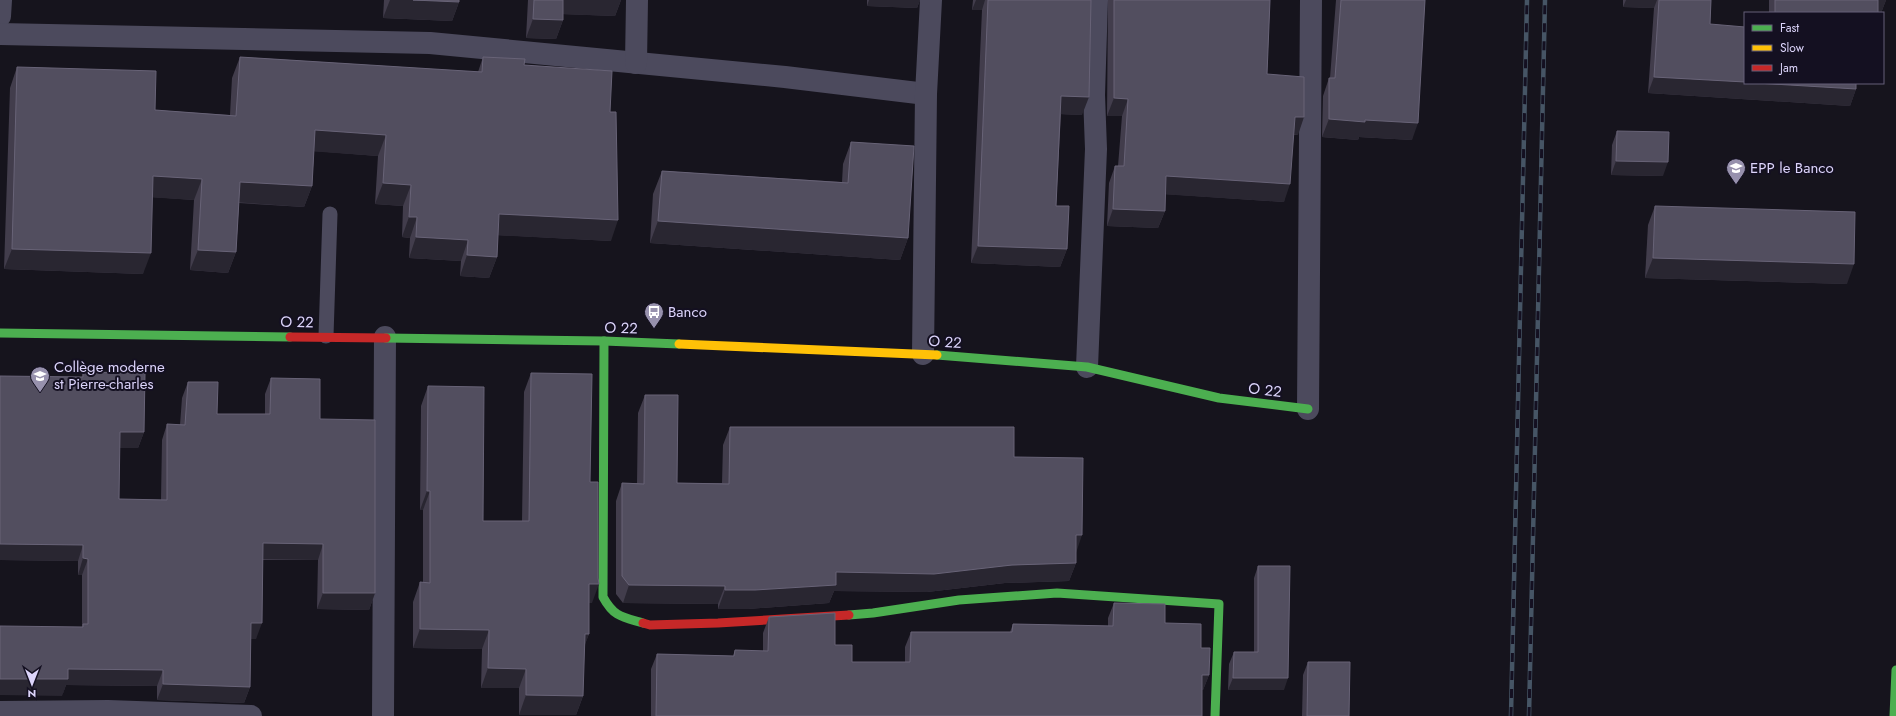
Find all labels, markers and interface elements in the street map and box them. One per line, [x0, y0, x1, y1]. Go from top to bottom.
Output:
legend [1744, 12, 1884, 84]
text: Fast [1780, 19, 1799, 37]
text: Slow [1780, 39, 1805, 57]
text: Jam [1778, 59, 1798, 77]
school or university icon: EPP le Banco [1725, 157, 1747, 185]
place label: EPP le Banco [1750, 157, 1834, 179]
bus stop icon: Banco [643, 301, 665, 329]
place label: Banco [668, 301, 707, 323]
street label: O 22 [280, 311, 314, 333]
street label: O 22 [604, 316, 638, 340]
street label: O 22 [928, 330, 962, 354]
place label: Collège moderne st Pierre-charles [54, 356, 165, 395]
school or university icon: Collège moderne st Pierre-charles [29, 365, 51, 393]
street label: O 22 [1247, 377, 1283, 403]
north arrow [12, 664, 52, 704]
text: N [28, 686, 36, 702]

